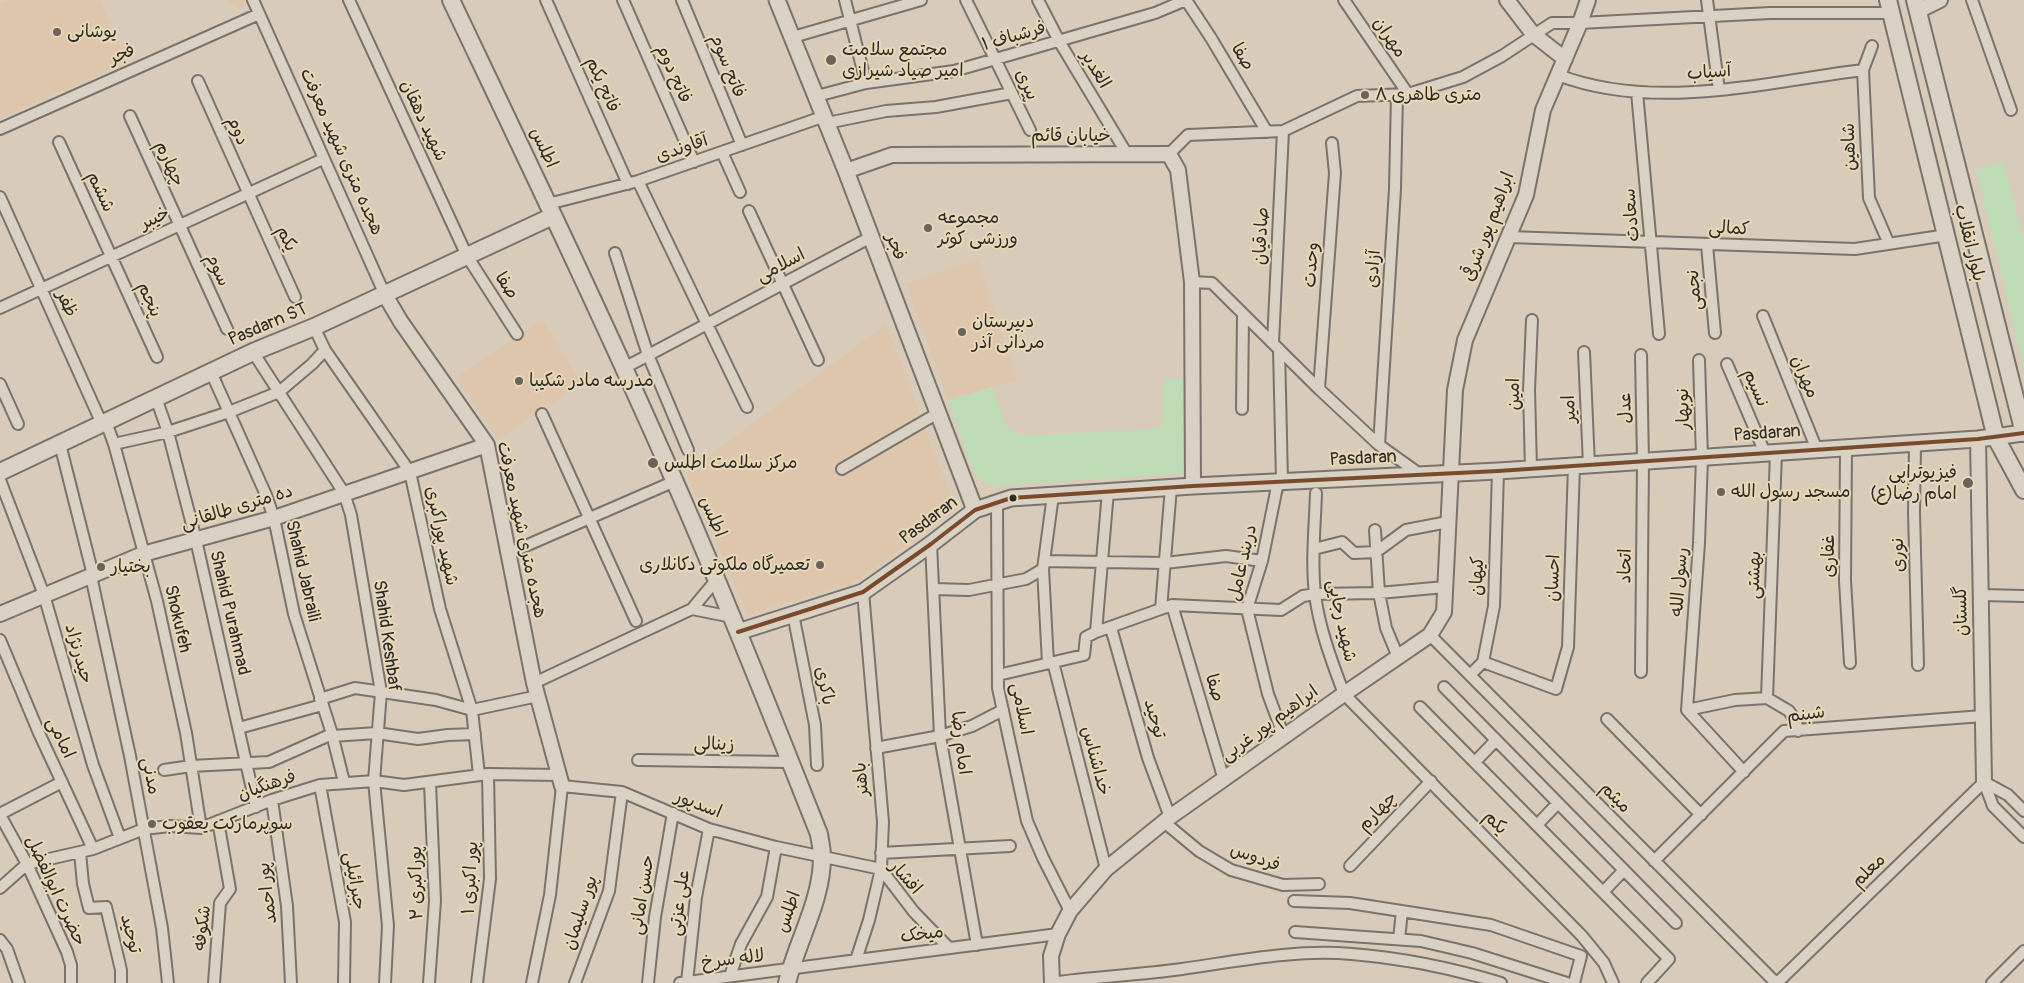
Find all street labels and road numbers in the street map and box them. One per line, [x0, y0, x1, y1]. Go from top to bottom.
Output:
street label: مهران [1368, 14, 1410, 62]
street label: فرشباف ۱ [980, 18, 1048, 56]
street label: فاتح سوم [704, 31, 750, 101]
street label: صفا [1226, 39, 1258, 75]
street label: فجر [105, 40, 139, 70]
street label: فاتح دوم [651, 41, 695, 107]
street label: الغدیر [1075, 47, 1115, 93]
street label: فاتح یکم [580, 54, 624, 116]
street label: آسیاب [1686, 61, 1732, 85]
street label: هجده متری شهید معرفت [294, 65, 388, 239]
street label: پیری [1009, 66, 1043, 104]
street label: شهید دهقان [395, 77, 451, 165]
street label: دوم [221, 113, 253, 149]
street label: شاهین [1838, 123, 1862, 171]
street label: اطلس [524, 124, 562, 172]
street label: خیابان قائم [1031, 125, 1111, 147]
street label: آقاوندی [653, 130, 711, 168]
street label: چهارم [149, 138, 189, 190]
street label: ششم [81, 168, 119, 216]
street label: ابراهیم پور شرقی [1458, 169, 1520, 285]
street label: سعادت [1619, 187, 1645, 243]
street label: بلوار انقلاب [1949, 202, 1989, 284]
street label: خیبر [137, 203, 173, 235]
street label: صادقیان [1250, 206, 1274, 266]
street label: کمالی [1708, 217, 1750, 241]
street label: یکم [271, 223, 301, 255]
street label: فجر [880, 231, 910, 263]
street label: وحدت [1300, 241, 1324, 289]
street label: اسلامی [753, 244, 809, 288]
street label: آزادی [1362, 249, 1386, 289]
street label: سوم [200, 250, 234, 290]
street label: صفا [489, 268, 523, 304]
street label: نجمی [1682, 269, 1708, 311]
street label: پنجم [132, 279, 166, 321]
street label: ظفر [51, 287, 81, 321]
street label: Pasdarn ST [225, 299, 311, 351]
street label: مهران [1785, 352, 1823, 402]
street label: نسیم [1737, 366, 1773, 410]
street label: امین [1503, 378, 1525, 410]
street label: نوبهار [1672, 388, 1696, 430]
street label: عدل [1615, 392, 1637, 424]
street label: امیر [1558, 395, 1582, 423]
street label: Pasdaran [1733, 421, 1801, 447]
street label: هجده متری شهید معرفت [492, 440, 550, 620]
street label: Pasdaran [1329, 446, 1397, 472]
street label: ده متری طالقانی [178, 481, 296, 535]
street label: شهید پوراکبری [420, 484, 462, 588]
street label: Pasdaran [896, 492, 962, 550]
street label: اطلس [694, 493, 730, 541]
street label: Shahid Jabraili [280, 518, 324, 624]
street label: دربند عامل [1224, 523, 1262, 603]
street label: غفاری [1818, 535, 1840, 577]
street label: نوری [1888, 537, 1910, 573]
street label: رسول الله [1667, 547, 1693, 617]
street label: اتحاد [1615, 548, 1637, 584]
street label: Shahid Purahmad [204, 549, 254, 677]
street label: بهشتی [1743, 550, 1767, 600]
street label: احسان [1542, 554, 1566, 602]
street label: کیهان [1467, 556, 1489, 596]
street label: شهید رجایی [1322, 578, 1360, 664]
street label: Shahid Keshbaf [367, 579, 405, 693]
street label: Shokufeh [159, 583, 195, 655]
street label: گلستان [1951, 586, 1973, 636]
street label: حیدرنژاد [59, 622, 97, 686]
street label: باکری [810, 665, 838, 707]
street label: صفا [1200, 671, 1228, 705]
street label: اسلامی [1005, 681, 1037, 737]
street label: ابراهیم پور غربی [1217, 681, 1323, 767]
street label: توحید [1138, 697, 1170, 741]
street label: شبنم [1786, 702, 1826, 728]
street label: امام رضا [945, 710, 975, 776]
street label: امامی [41, 714, 79, 762]
street label: خداشناس [1075, 724, 1115, 798]
street label: زینالی [693, 734, 735, 756]
street label: مدنی [136, 756, 164, 796]
street label: باهنر [850, 761, 874, 797]
street label: فرهنگیان [235, 766, 299, 806]
street label: میثم [1595, 778, 1635, 818]
street label: اسدپور [671, 786, 725, 824]
street label: چهارم [1354, 787, 1402, 837]
street label: یکم [1478, 806, 1512, 840]
street label: حضرت ابوالفضل [20, 832, 90, 950]
street label: فردوس [1227, 839, 1283, 877]
street label: پور اکبری ۱ [458, 841, 484, 915]
street label: پوراکبری ۲ [406, 846, 428, 920]
street label: جبرائیلی [338, 850, 370, 912]
street label: معلم [1847, 850, 1891, 892]
street label: حسن امانی [626, 853, 660, 937]
street label: افشار [884, 856, 926, 900]
street label: پور احمد [254, 861, 282, 925]
street label: علی عزتی [665, 869, 695, 937]
street label: پور سلیمان [559, 873, 603, 953]
street label: اطلس [772, 888, 806, 936]
street label: شکوفه [190, 904, 216, 952]
street label: توحید [115, 912, 145, 956]
street label: میخک [899, 922, 945, 948]
street label: لاله سرخ [700, 945, 766, 975]

